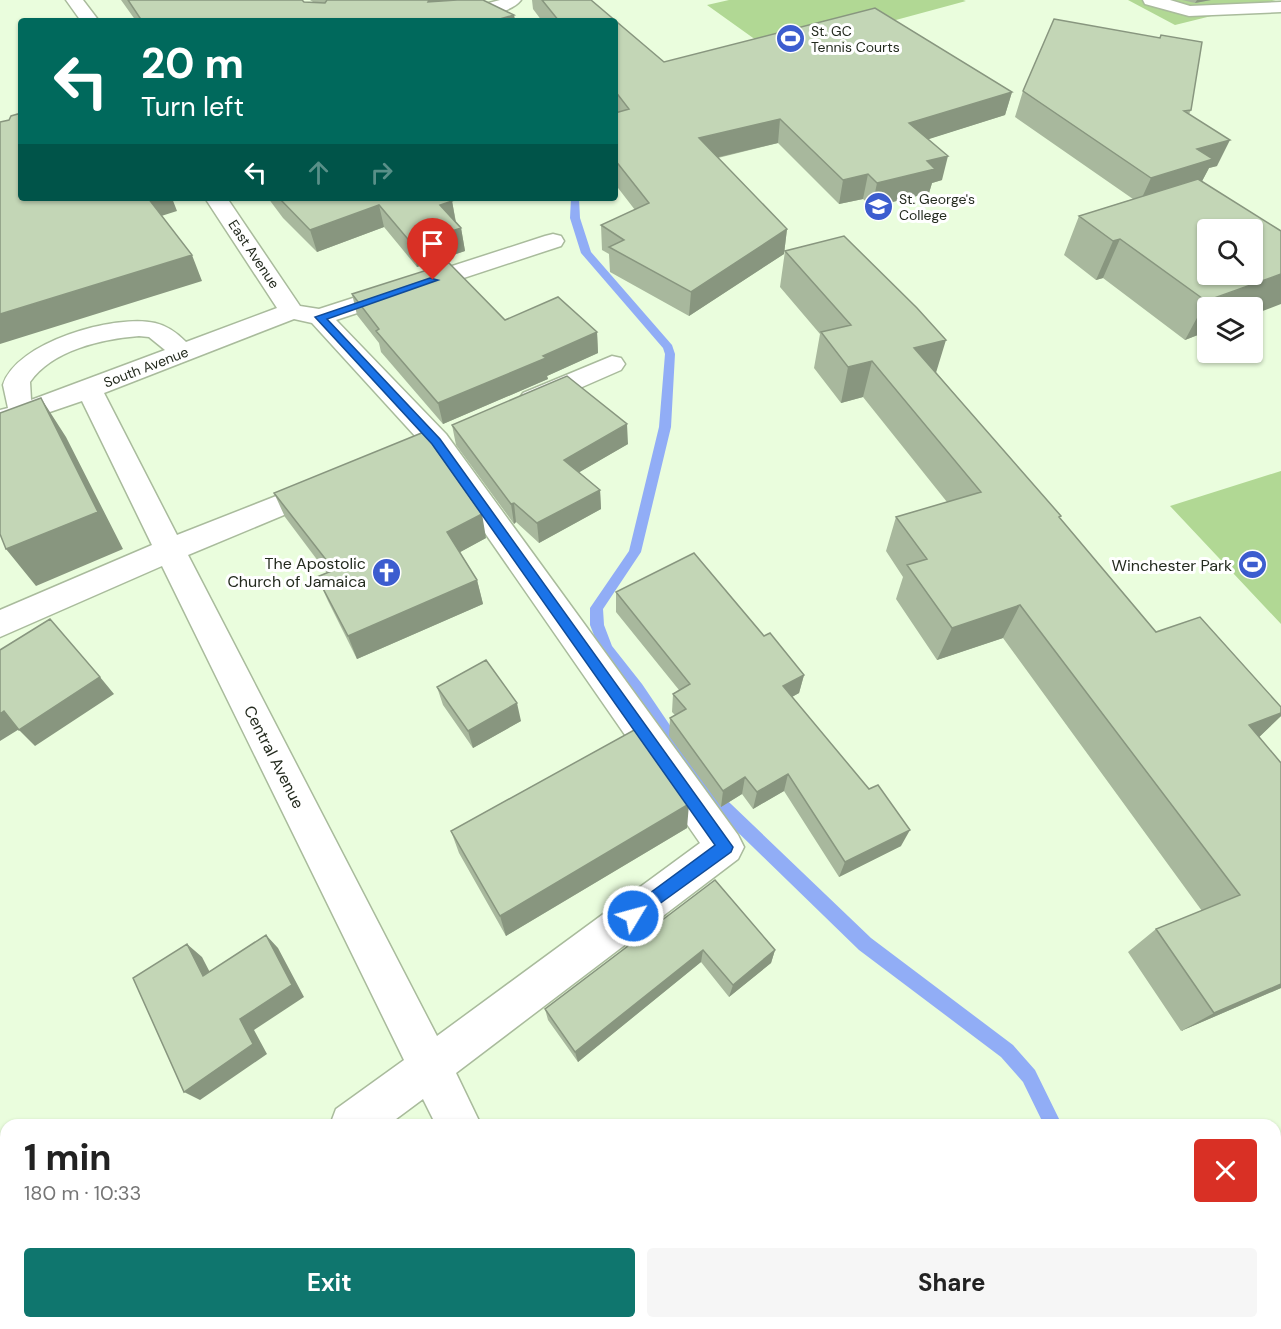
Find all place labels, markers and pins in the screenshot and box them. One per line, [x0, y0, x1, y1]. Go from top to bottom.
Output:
place label: St. GC Tennis Courts [811, 22, 900, 56]
sports icon: St. GC Tennis Courts [774, 23, 806, 55]
place label: St. George's College [899, 190, 975, 224]
school or university icon: St. George's College [862, 191, 894, 223]
pin [407, 218, 458, 280]
sports icon: Winchester Park [1237, 549, 1269, 581]
place label: The Apostolic Church of Jamaica [227, 553, 366, 592]
place label: Winchester Park [1111, 555, 1232, 576]
church icon: The Apostolic Church of Jamaica [371, 556, 403, 588]

